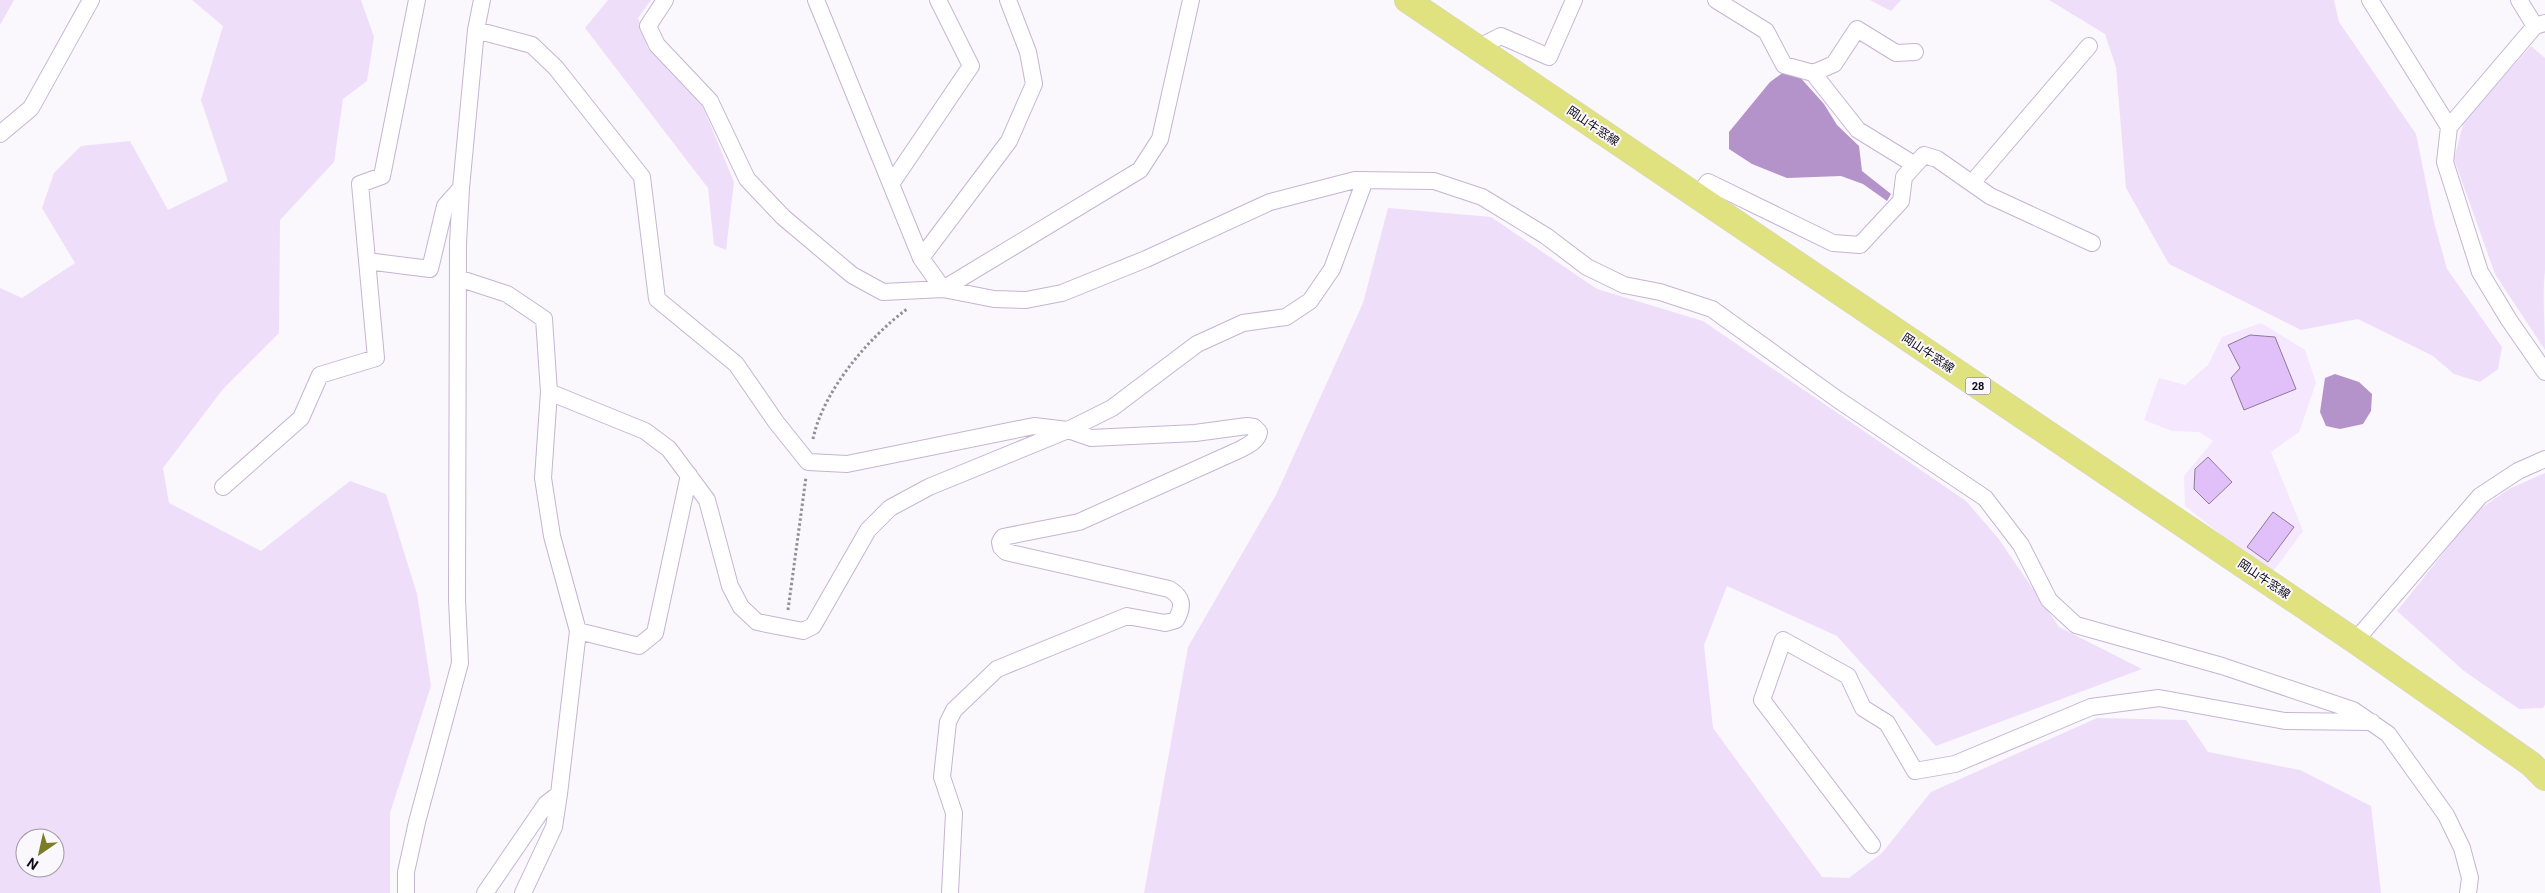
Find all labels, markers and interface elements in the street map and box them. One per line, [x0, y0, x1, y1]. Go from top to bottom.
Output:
street label: 岡山牛窓線 [1564, 103, 1622, 149]
street label: 岡山牛窓線 [1899, 330, 1957, 376]
road number: 28 [1966, 378, 1990, 394]
street label: 岡山牛窓線 [2235, 556, 2293, 602]
north arrow [15, 828, 65, 878]
text: N [24, 854, 41, 873]

